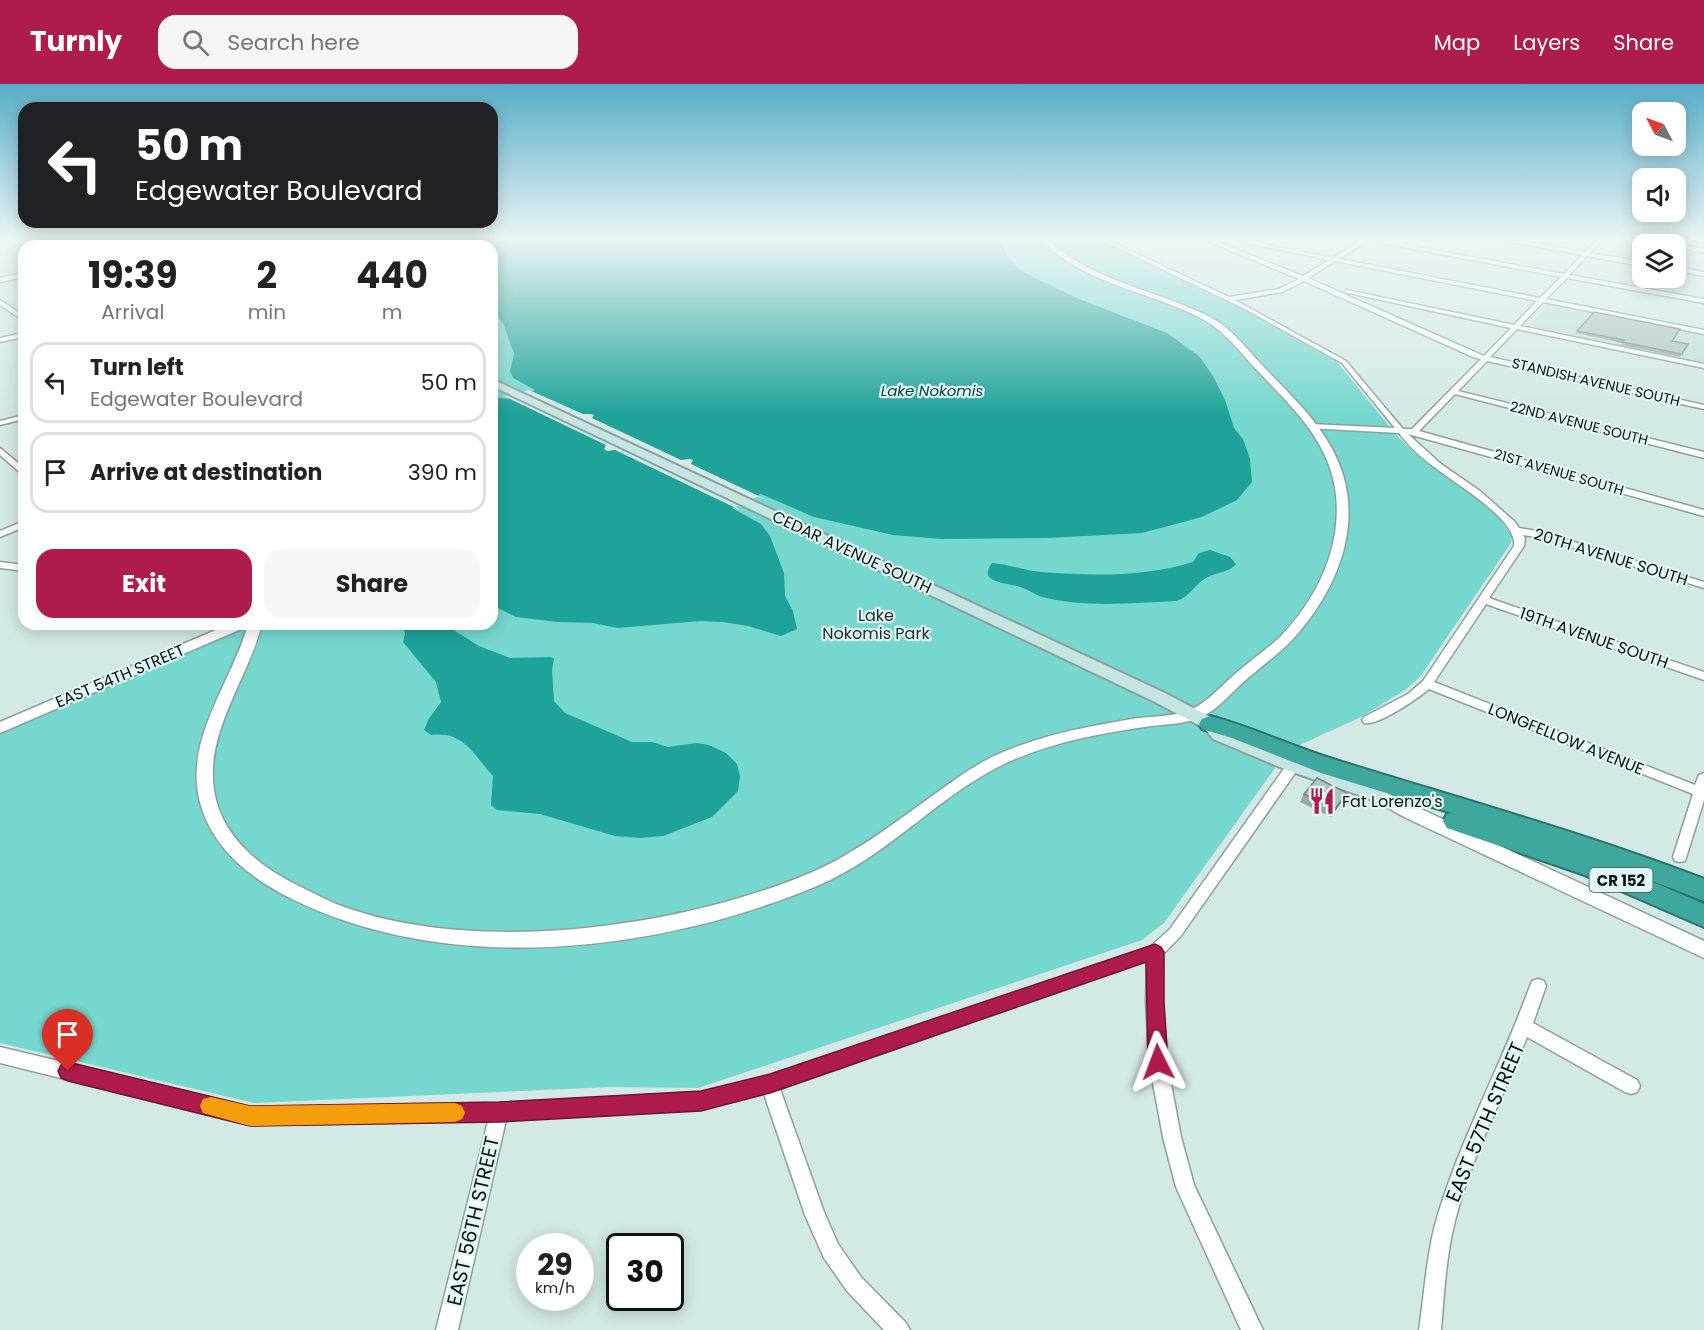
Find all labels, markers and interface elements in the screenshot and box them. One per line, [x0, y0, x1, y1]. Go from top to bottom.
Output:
search box [158, 15, 578, 69]
text: Turnly [30, 22, 122, 61]
icon: search [179, 26, 212, 59]
text: Search here [227, 27, 360, 58]
text: Map [1434, 28, 1480, 57]
text: Layers [1513, 28, 1580, 57]
text: Share [1613, 28, 1674, 57]
north arrow [1632, 102, 1686, 156]
map controls [1632, 102, 1686, 288]
text: 50 m [135, 116, 243, 175]
icon: left [36, 126, 114, 204]
button: sound [1632, 168, 1686, 222]
text: Edgewater Boulevard [135, 172, 423, 209]
button: layers [1632, 234, 1686, 288]
text: 19:39 [88, 250, 178, 301]
text: 2 [257, 250, 277, 301]
text: 440 [356, 250, 428, 301]
text: Arrival [101, 298, 164, 326]
text: min [248, 298, 286, 326]
text: m [382, 298, 402, 326]
text: Turn left [90, 352, 184, 383]
street label: STANDISH AVENUE SOUTH [1510, 353, 1682, 411]
icon: left [39, 366, 72, 399]
text: 50 m [421, 367, 477, 398]
water label: Lake Nokomis [881, 380, 983, 401]
text: Edgewater Boulevard [90, 385, 303, 413]
street label: 22ND AVENUE SOUTH [1508, 396, 1650, 450]
street label: 21ST AVENUE SOUTH [1492, 444, 1626, 500]
icon: arrive [39, 456, 72, 489]
text: Arrive at destination [90, 457, 322, 488]
text: 390 m [408, 457, 477, 488]
street label: CEDAR AVENUE SOUTH [769, 505, 935, 599]
street label: 20TH AVENUE SOUTH [1531, 523, 1691, 591]
button: Exit [36, 549, 252, 618]
button: Share [264, 549, 480, 618]
street label: 19TH AVENUE SOUTH [1516, 602, 1672, 674]
park label: Lake Nokomis Park [822, 604, 930, 645]
street label: EAST 54TH STREET [52, 638, 188, 714]
street label: LONGFELLOW AVENUE [1485, 697, 1647, 781]
restaurant icon: Fat Lorenzo's [1307, 786, 1337, 816]
place label: Fat Lorenzo's [1342, 790, 1443, 813]
road number: CR 152 [1590, 868, 1652, 892]
pin [42, 1009, 93, 1071]
icon: arrive [51, 1018, 84, 1051]
position arrow [1126, 1030, 1190, 1094]
street label: EAST 57TH STREET [1439, 1038, 1531, 1206]
street label: EAST 56TH STREET [440, 1133, 506, 1308]
speed limit sign: 30 [606, 1233, 684, 1311]
text: 29 [537, 1243, 573, 1286]
text: km/h [535, 1277, 575, 1298]

